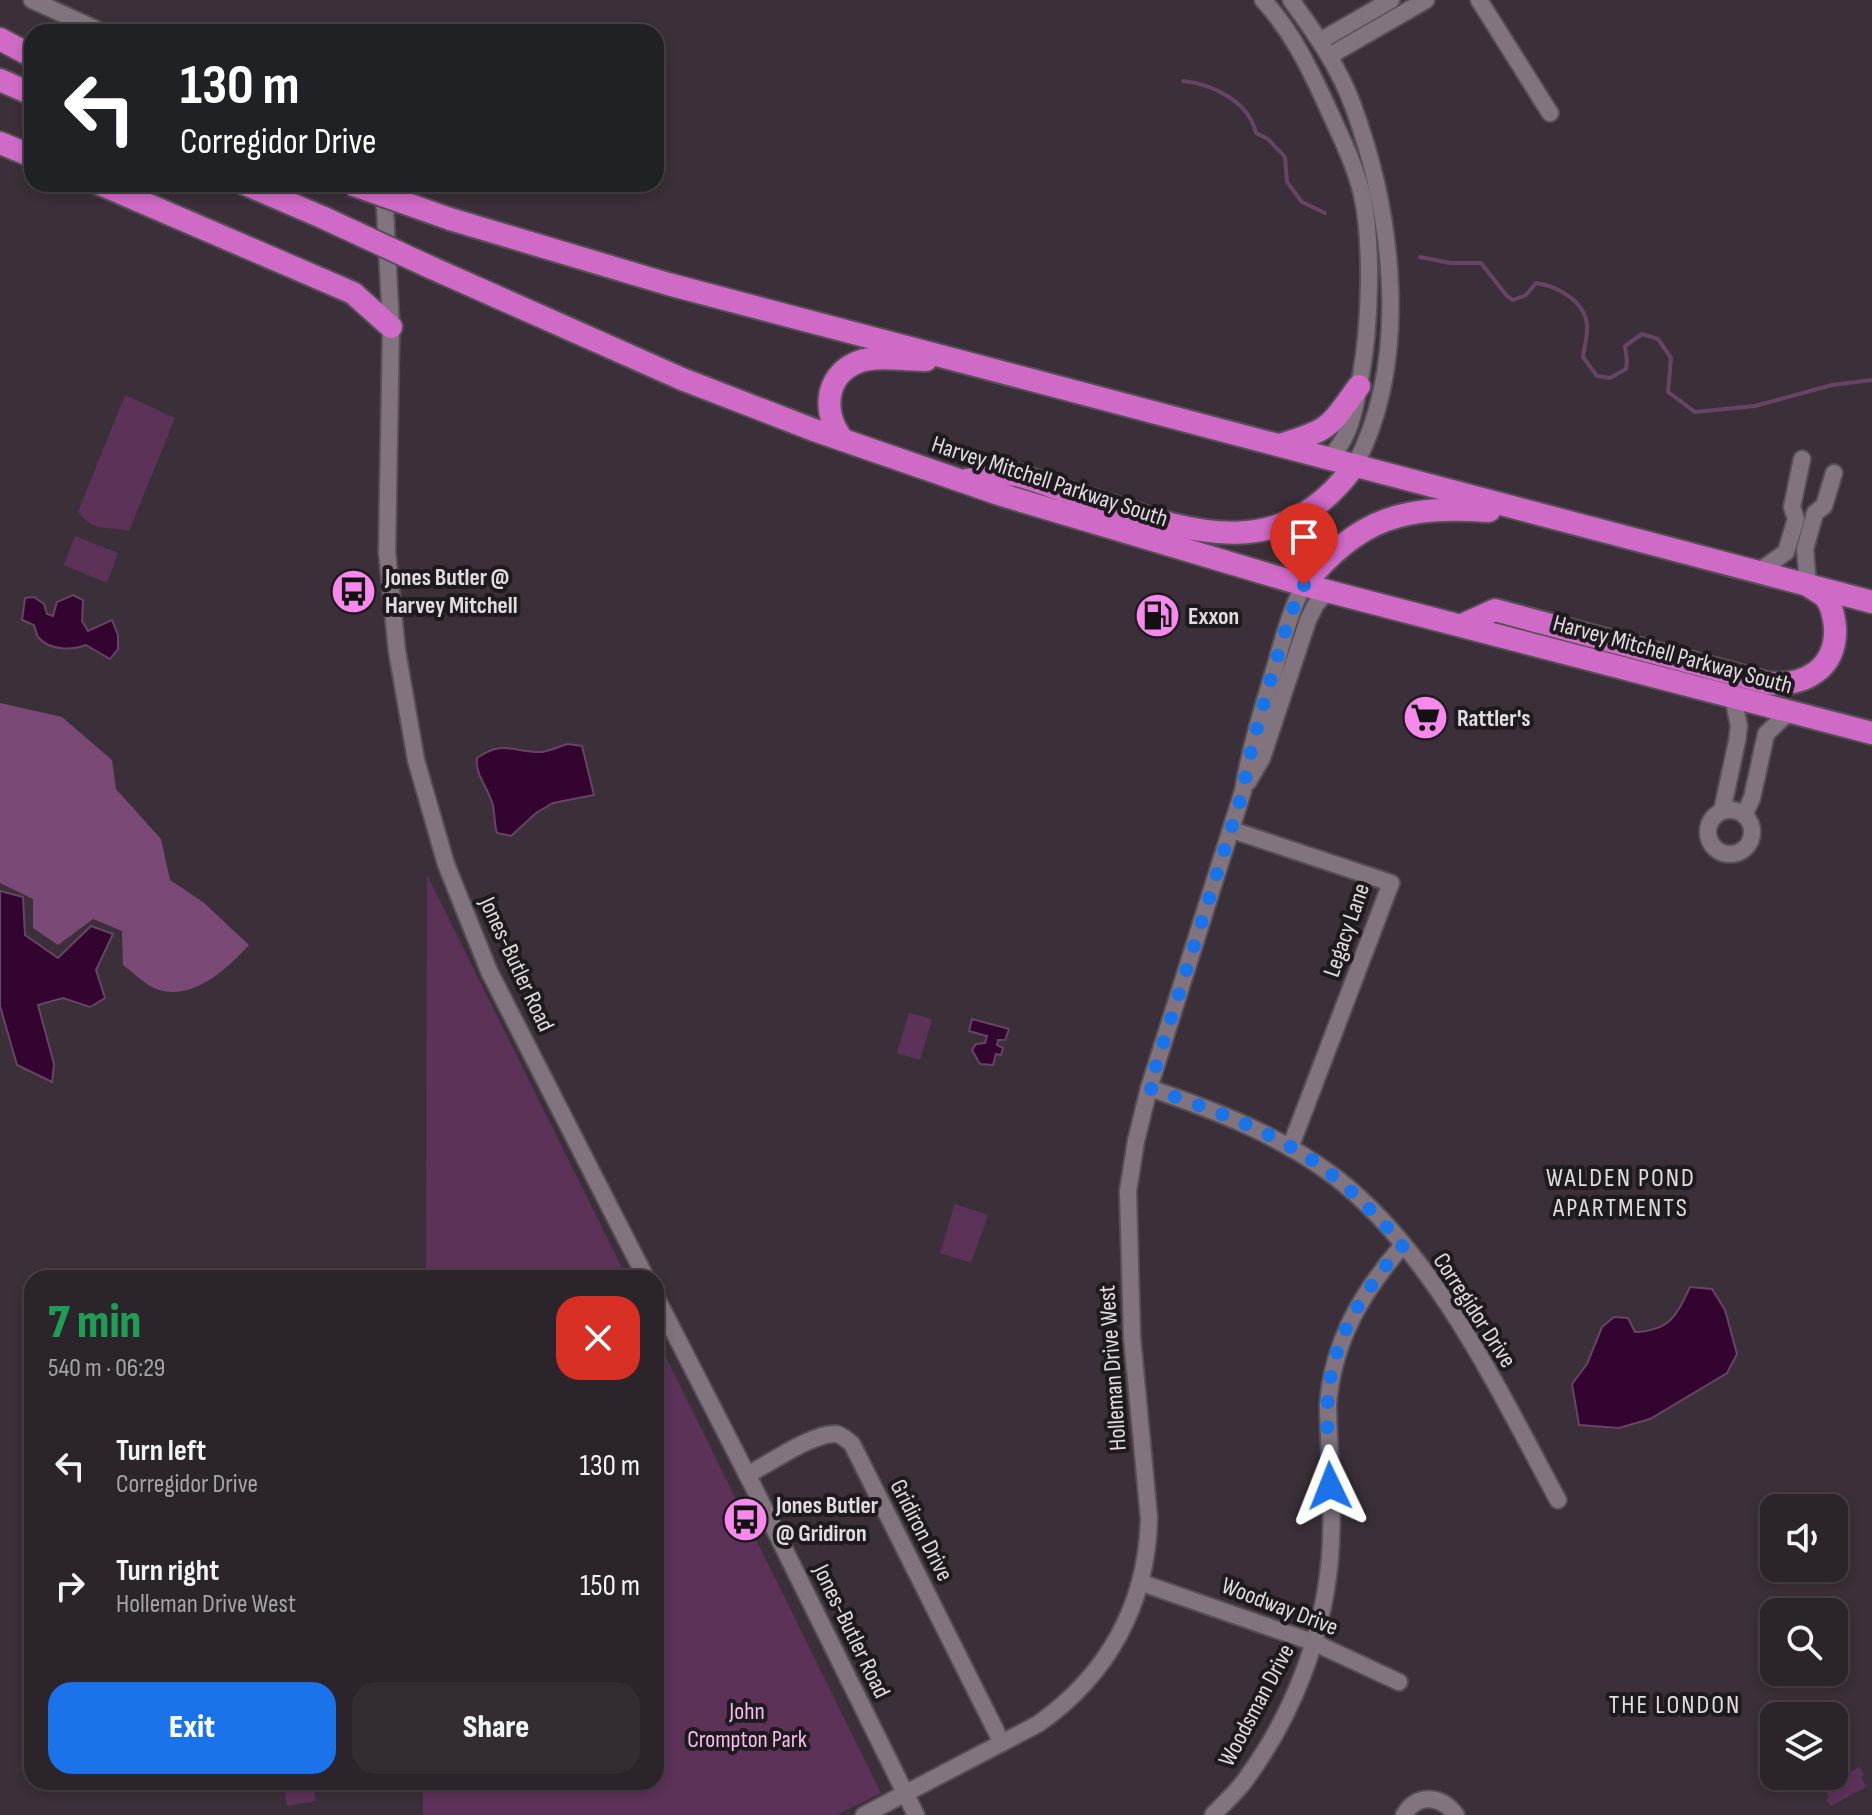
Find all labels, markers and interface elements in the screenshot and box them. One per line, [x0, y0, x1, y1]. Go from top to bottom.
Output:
text: 130 m [180, 53, 300, 120]
icon: left [48, 56, 152, 160]
text: Corregidor Drive [180, 121, 377, 164]
street label: Harvey Mitchell Parkway South [928, 430, 1172, 533]
pin [1270, 503, 1338, 585]
icon: arrive [1282, 515, 1326, 559]
place label: Jones Butler @ Harvey Mitchell [384, 563, 518, 620]
bus stop icon: Jones Butler @ Harvey Mitchell [330, 567, 378, 615]
fuel station icon: Exxon [1133, 592, 1181, 640]
place label: Exxon [1188, 602, 1239, 631]
street label: Harvey Mitchell Parkway South [1550, 609, 1796, 700]
supermarket icon: Rattler's [1402, 694, 1450, 742]
place label: Rattler's [1457, 704, 1531, 733]
street label: Legacy Lane [1317, 879, 1376, 981]
street label: Jones-Butler Road [472, 891, 560, 1036]
district label: WALDEN POND APARTMENTS [1546, 1163, 1696, 1224]
street label: Corregidor Drive [1427, 1247, 1522, 1373]
street label: Holleman Drive West [1092, 1284, 1133, 1452]
text: 7 min [48, 1294, 141, 1351]
button: close [556, 1296, 640, 1380]
text: 540 m · 06:29 [48, 1353, 165, 1384]
text: Turn left [116, 1433, 206, 1469]
icon: left [48, 1444, 92, 1488]
position arrow [1288, 1444, 1372, 1528]
text: 130 m [580, 1448, 640, 1484]
text: Corregidor Drive [116, 1469, 258, 1500]
street label: Gridiron Drive [884, 1474, 960, 1586]
place label: Jones Butler @ Gridiron [775, 1491, 879, 1548]
map controls [1760, 1494, 1848, 1790]
button: sound [1760, 1494, 1848, 1582]
bus stop icon: Jones Butler @ Gridiron [721, 1495, 769, 1543]
text: Turn right [116, 1553, 219, 1589]
street label: Jones-Butler Road [806, 1559, 896, 1703]
icon: right [48, 1564, 92, 1608]
text: 150 m [580, 1568, 640, 1604]
street label: Woodway Drive [1218, 1571, 1342, 1642]
text: Holleman Drive West [116, 1589, 296, 1620]
button: search [1760, 1598, 1848, 1686]
street label: Woodsman Drive [1212, 1639, 1301, 1771]
button: Exit [48, 1682, 336, 1774]
button: Share [352, 1682, 640, 1774]
district label: THE LONDON [1609, 1690, 1741, 1721]
park label: John Crompton Park [687, 1697, 807, 1754]
button: layers [1760, 1702, 1848, 1790]

